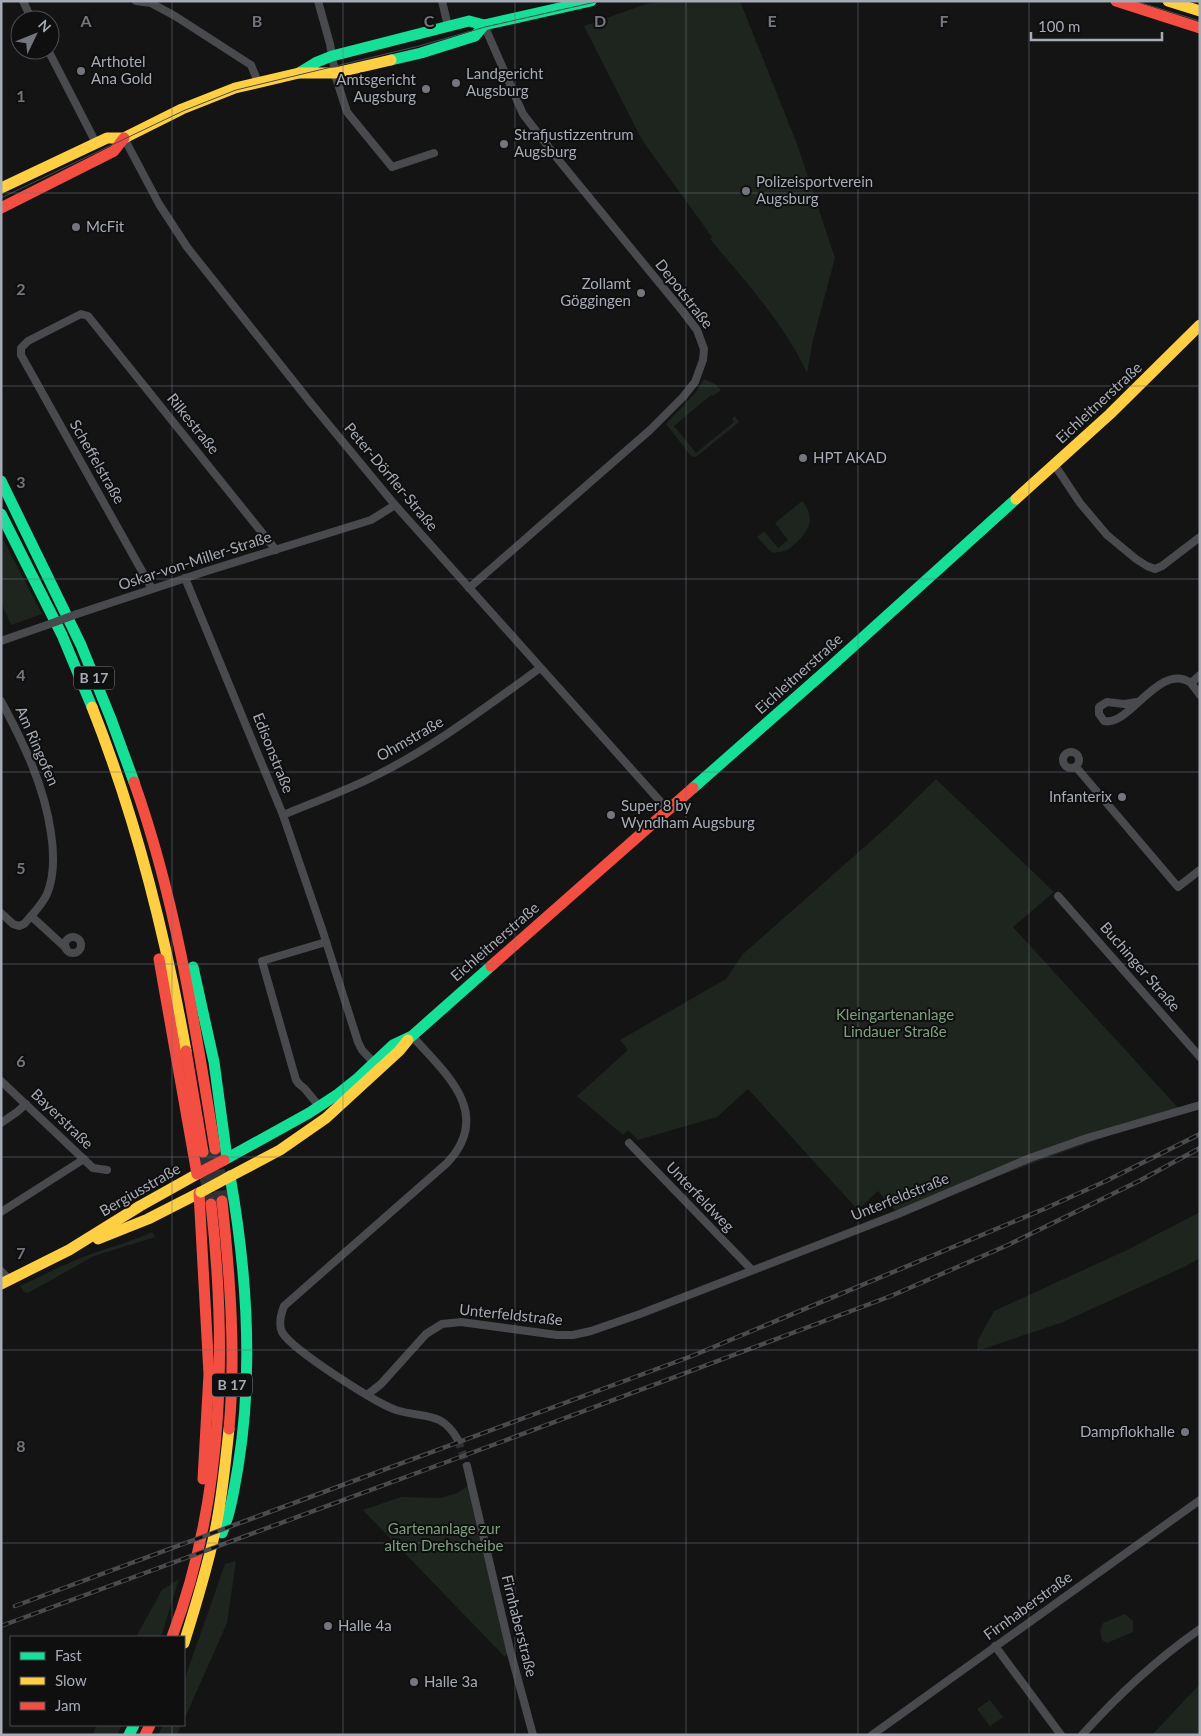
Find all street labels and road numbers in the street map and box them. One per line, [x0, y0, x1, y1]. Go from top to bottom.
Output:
street label: Depotstraße [652, 255, 717, 332]
street label: Eichleitnerstraße [1052, 358, 1145, 447]
street label: Rilkestraße [164, 389, 224, 457]
street label: Scheffelstraße [67, 416, 129, 507]
street label: Peter-Dörfler-Straße [341, 419, 442, 534]
street label: Oskar-von-Miller-Straße [116, 527, 274, 593]
street label: Eichleitnerstraße [751, 629, 846, 717]
road number: B 17 [74, 666, 114, 690]
street label: Am Ringofen [12, 703, 63, 788]
street label: Edisonstraße [250, 710, 298, 795]
street label: Ohmstraße [373, 712, 446, 764]
street label: Eichleitnerstraße [446, 898, 542, 985]
street label: Buchinger Straße [1097, 918, 1185, 1015]
street label: Bayerstraße [28, 1084, 97, 1152]
street label: Unterfeldweg [663, 1158, 739, 1235]
street label: Bergiusstraße [96, 1159, 183, 1220]
street label: Unterfeldstraße [848, 1168, 951, 1224]
street label: Unterfeldstraße [458, 1300, 564, 1328]
road number: B 17 [212, 1374, 252, 1396]
street label: Firnhaberstraße [980, 1567, 1075, 1643]
street label: Firnhaberstraße [499, 1573, 541, 1679]

